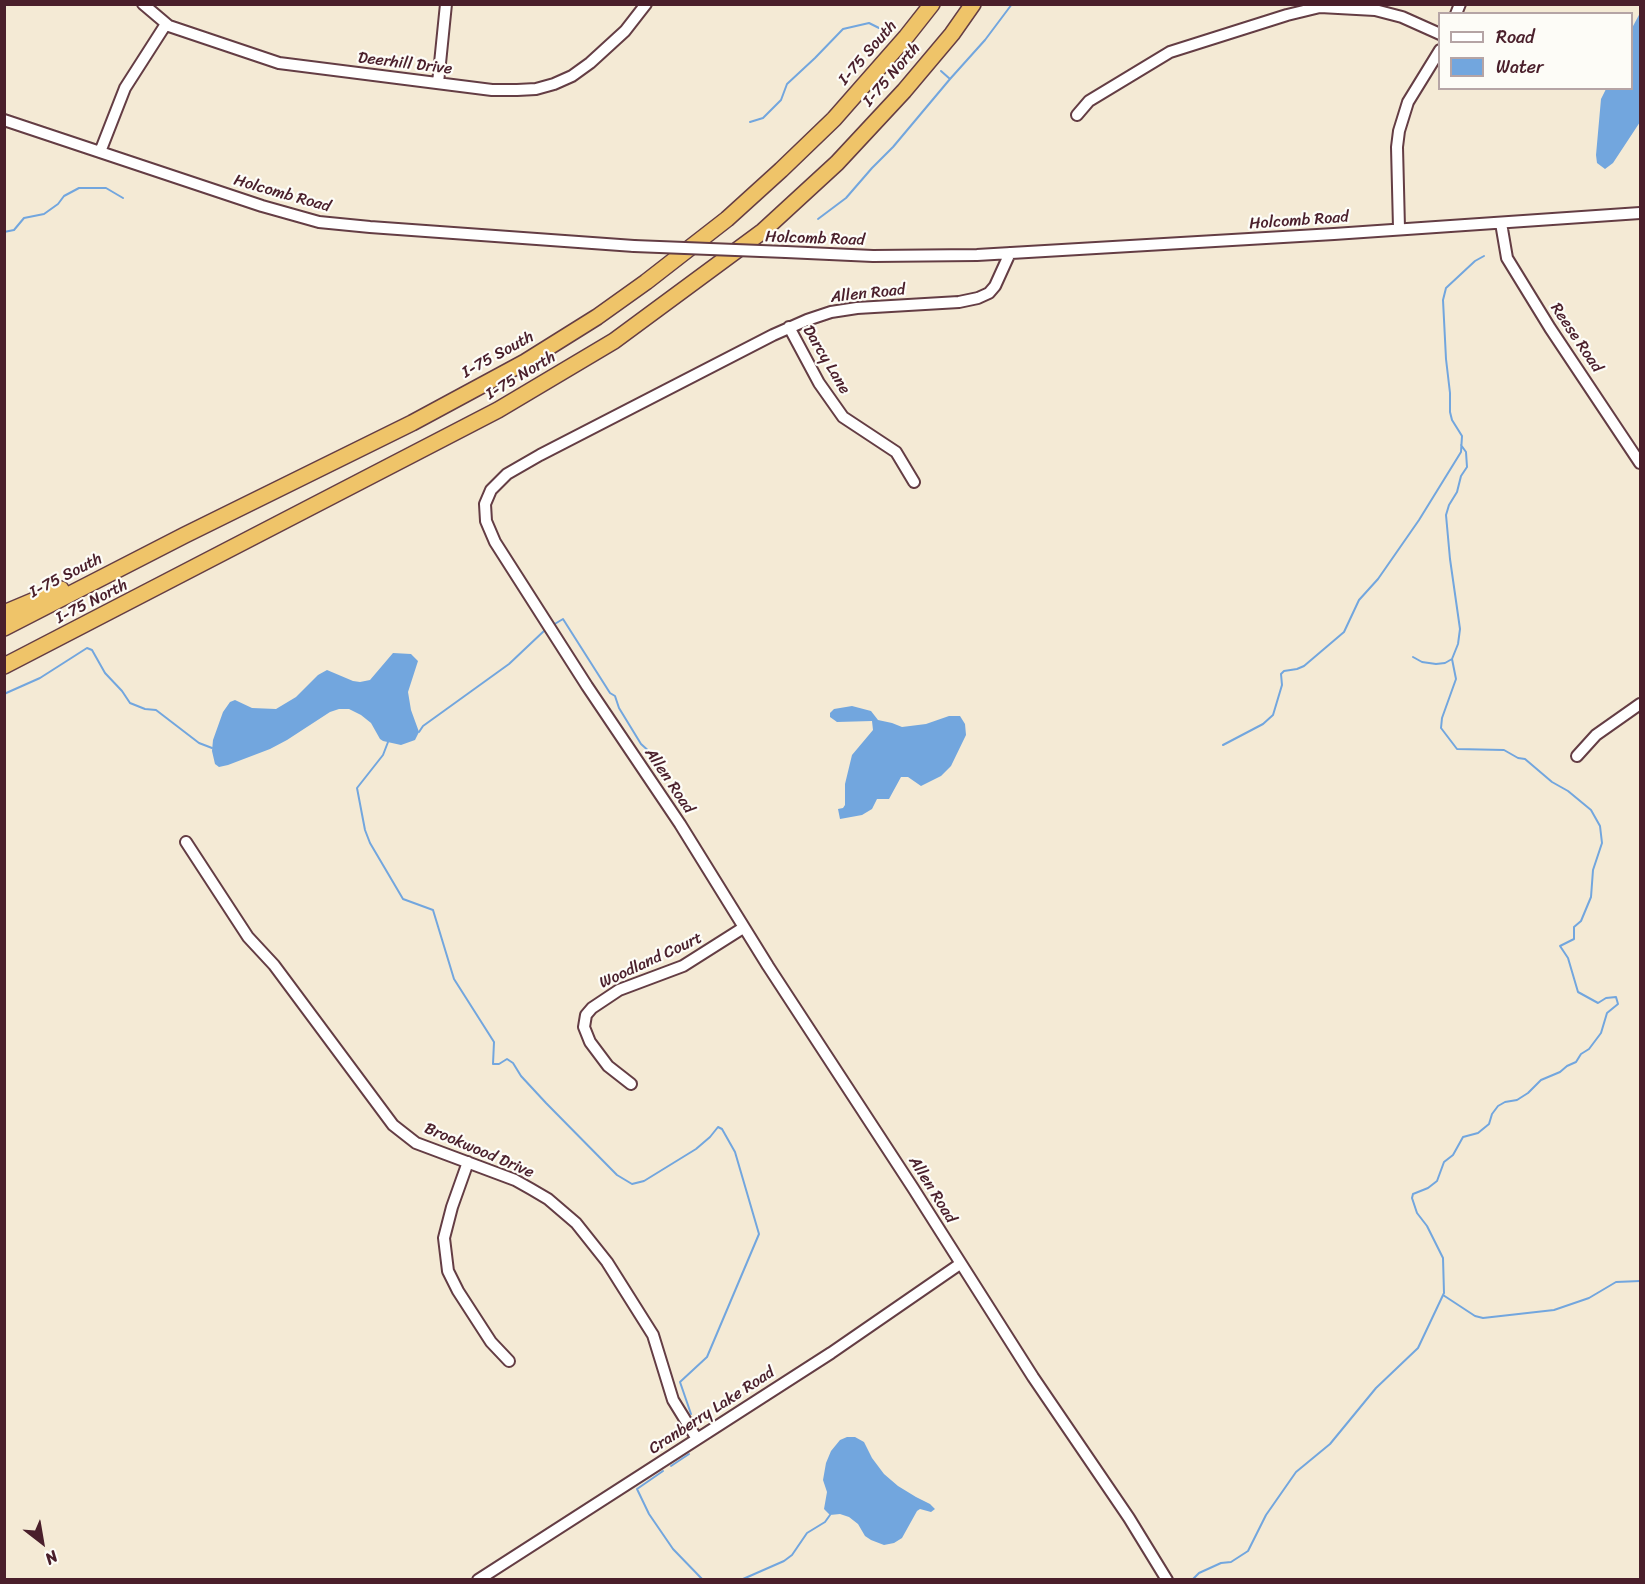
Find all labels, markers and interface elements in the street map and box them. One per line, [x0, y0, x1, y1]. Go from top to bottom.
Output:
legend [1438, 12, 1633, 90]
street label: I-75 South [835, 17, 901, 89]
text: Road [1496, 21, 1535, 53]
street label: I-75 North [859, 39, 925, 111]
street label: Deerhill Drive [357, 49, 453, 79]
text: Water [1496, 51, 1543, 83]
street label: Holcomb Road [231, 171, 333, 217]
street label: Holcomb Road [1249, 208, 1349, 234]
street label: Holcomb Road [765, 228, 865, 250]
street label: Allen Road [830, 281, 906, 307]
street label: Reese Road [1546, 300, 1606, 376]
street label: Darcy Lane [798, 322, 854, 398]
street label: I-75 South [459, 327, 537, 383]
street label: I-75 North [483, 348, 559, 404]
street label: I-75 South [26, 550, 106, 602]
street label: I-75 North [53, 576, 131, 628]
street label: Allen Road [640, 745, 698, 817]
street label: Woodland Court [597, 929, 705, 993]
street label: Brookwood Drive [421, 1119, 537, 1183]
street label: Allen Road [904, 1153, 960, 1227]
street label: Cranberry Lake Road [646, 1363, 778, 1459]
north arrow [12, 1512, 72, 1572]
text: N [39, 1543, 64, 1573]

